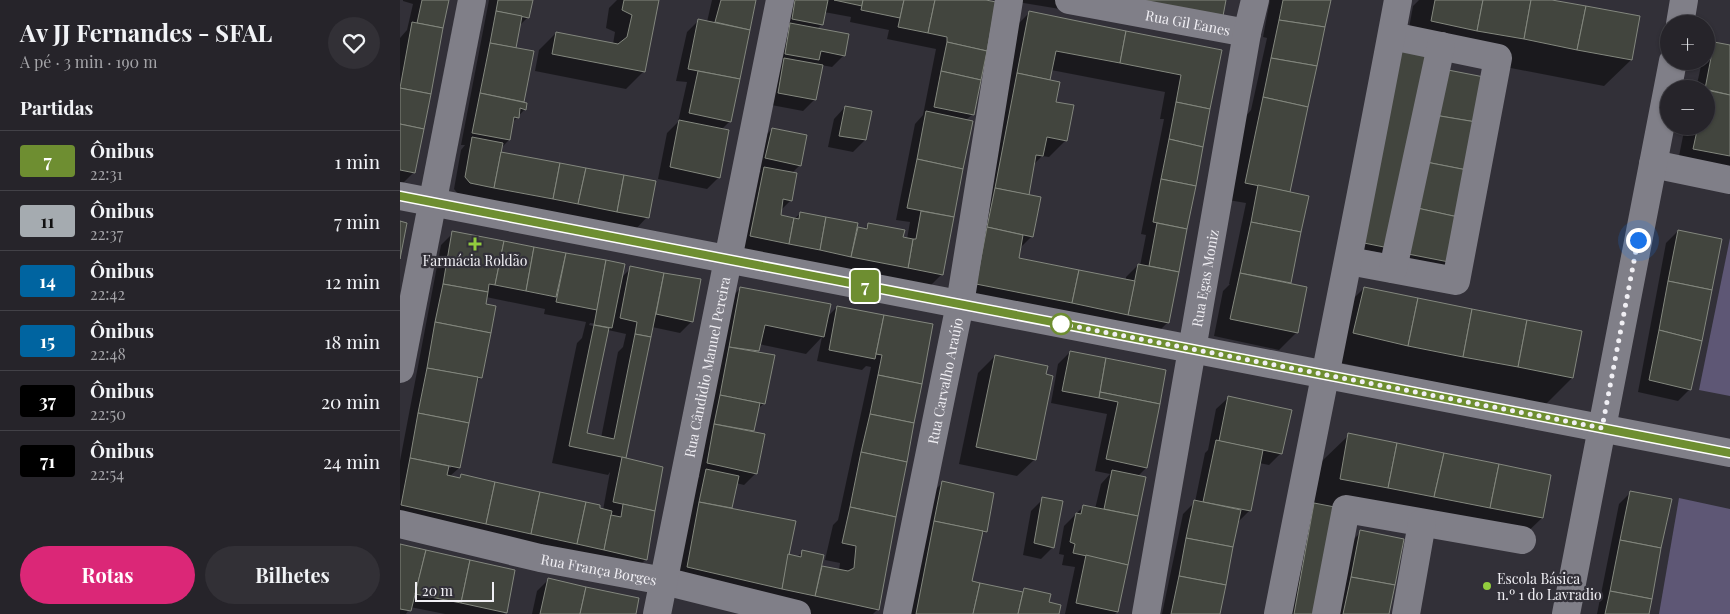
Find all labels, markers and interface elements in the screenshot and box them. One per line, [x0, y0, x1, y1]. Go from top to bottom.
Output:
street label: Rua Gil Eanes [1144, 5, 1232, 39]
map controls [1660, 15, 1715, 135]
button: + [1660, 15, 1715, 70]
text: Av JJ Fernandes - SFAL [20, 16, 272, 48]
button: heart [328, 17, 380, 69]
text: A pé · 3 min · 190 m [20, 51, 157, 72]
button: − [1660, 80, 1715, 135]
text: Partidas [20, 94, 93, 120]
text: Ônibus [90, 137, 154, 163]
text: 1 min [334, 148, 380, 174]
text: 7 [43, 149, 52, 173]
text: 22:31 [90, 163, 123, 184]
text: Ônibus [90, 197, 154, 223]
text: 7 min [334, 208, 380, 234]
text: 11 [41, 209, 54, 233]
text: 22:37 [90, 223, 123, 244]
street label: Rua Egas Moniz [1187, 227, 1222, 328]
your location [1626, 228, 1651, 253]
marker: Farmácia Roldão [469, 238, 481, 250]
place label: Farmácia Roldão [423, 251, 528, 270]
text: Ônibus [90, 257, 154, 283]
text: 12 min [325, 268, 380, 294]
text: 14 [39, 269, 56, 293]
line badge: 7 [849, 270, 881, 302]
text: 7 [861, 274, 869, 298]
street label: Rua Cândidio Manuel Pereira [679, 275, 734, 459]
text: 22:42 [90, 283, 125, 304]
unlabelled marker [1050, 313, 1072, 335]
street label: Rua Carvalho Araújo [922, 315, 967, 446]
text: Ônibus [90, 317, 154, 343]
text: 18 min [325, 328, 380, 354]
text: 15 [40, 329, 55, 353]
text: 22:48 [90, 343, 126, 364]
text: Ônibus [90, 377, 154, 403]
text: 20 min [321, 388, 380, 414]
text: 37 [39, 389, 56, 413]
text: 22:50 [90, 403, 126, 424]
text: Ônibus [90, 437, 154, 463]
text: 24 min [323, 448, 380, 474]
text: 71 [40, 449, 55, 473]
text: 22:54 [90, 463, 124, 484]
button: Rotas [20, 546, 195, 604]
button: Bilhetes [205, 546, 380, 604]
street label: Rua França Borges [539, 549, 658, 589]
place label: Escola Básica n.º 1 do Lavradio [1497, 569, 1602, 604]
scale bar [415, 579, 494, 602]
marker: Escola Básica n.º 1 do Lavradio [1481, 580, 1493, 592]
text: 20 m [422, 581, 453, 600]

